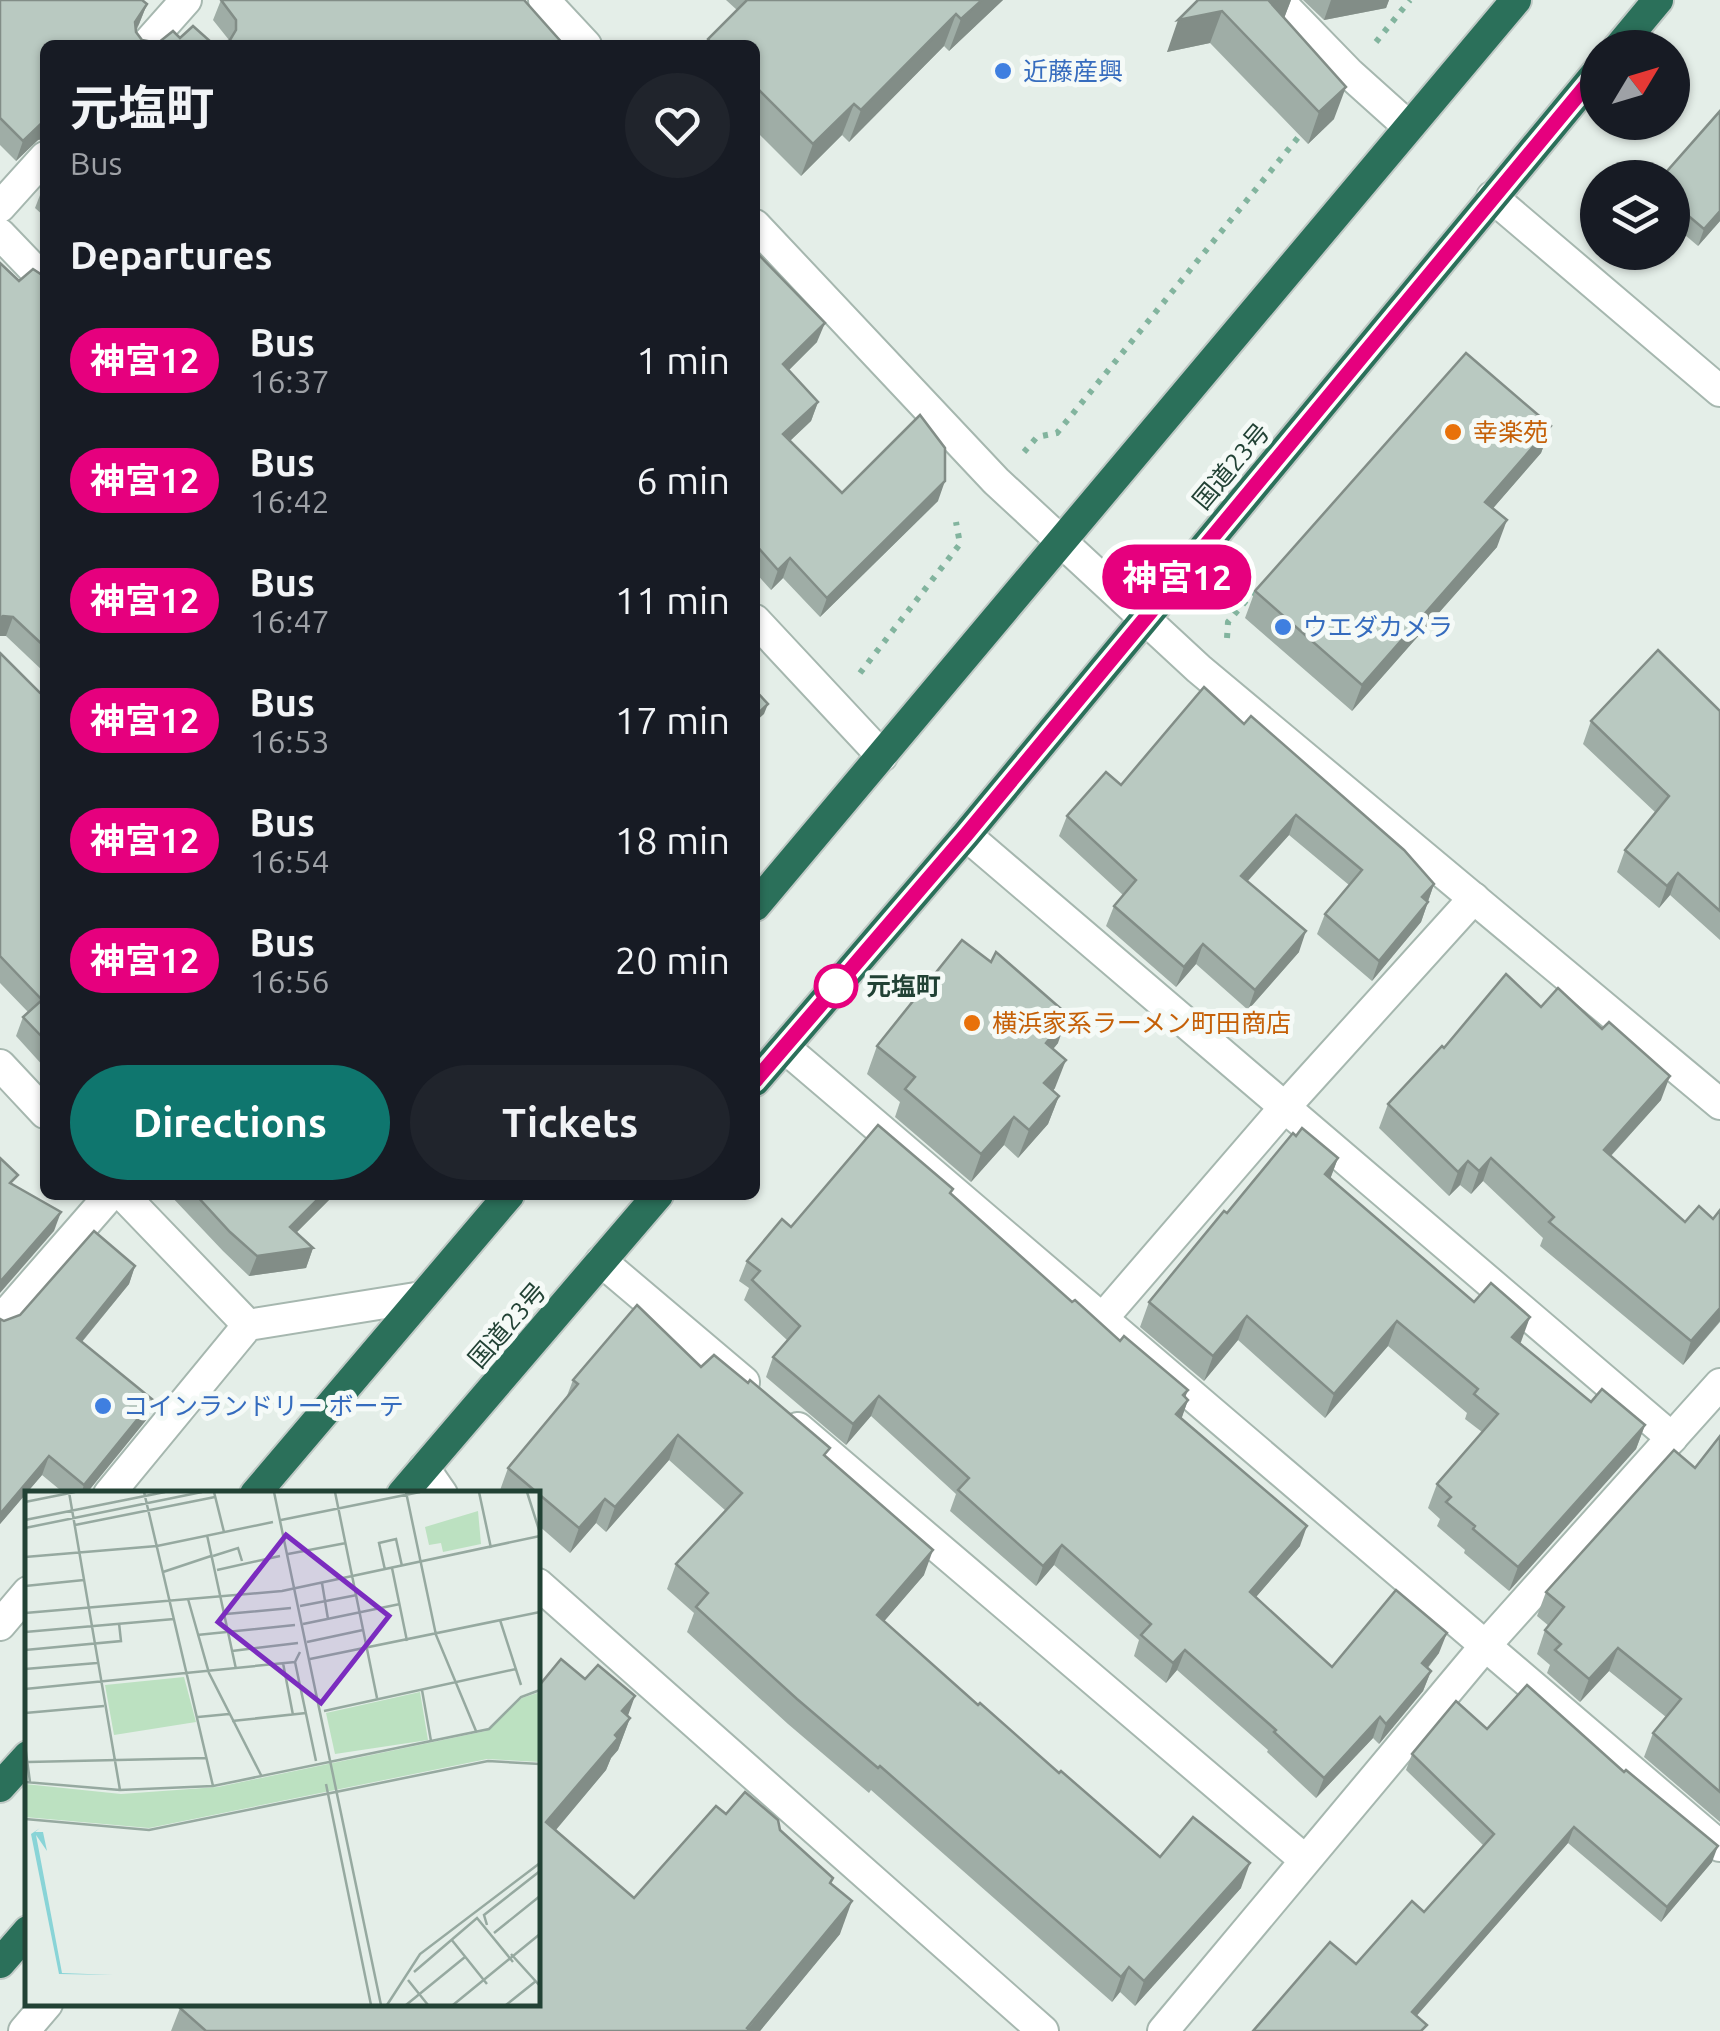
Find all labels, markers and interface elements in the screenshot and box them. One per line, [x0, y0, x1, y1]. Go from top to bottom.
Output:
north arrow [1580, 30, 1690, 140]
map controls [1580, 30, 1690, 270]
place label: 近藤産興 [1023, 57, 1123, 85]
marker: 近藤産興 [992, 60, 1014, 82]
button: heart [625, 73, 730, 178]
text: 元塩町 [70, 80, 214, 134]
text: Bus [70, 145, 122, 181]
button: layers [1580, 160, 1690, 270]
text: Departures [70, 234, 272, 276]
text: Bus [249, 321, 315, 363]
text: 1 min [636, 339, 730, 381]
text: 神宮12 [90, 340, 199, 380]
text: 16:37 [249, 363, 330, 399]
street label: 国道23号 [1187, 417, 1275, 515]
place label: 幸楽苑 [1473, 418, 1548, 446]
marker: 幸楽苑 [1442, 421, 1464, 443]
text: Bus [249, 441, 315, 483]
text: 6 min [636, 459, 730, 501]
text: 神宮12 [90, 460, 199, 500]
text: 16:42 [249, 483, 330, 519]
line badge: 神宮12 [1107, 544, 1247, 610]
text: 神宮12 [1122, 557, 1232, 597]
text: Bus [249, 561, 315, 603]
text: 11 min [615, 579, 730, 621]
text: 神宮12 [90, 580, 199, 620]
text: 16:47 [249, 603, 330, 639]
place label: ウエダカメラ [1303, 613, 1453, 641]
marker: ウエダカメラ [1272, 616, 1294, 638]
text: Bus [249, 681, 315, 723]
text: 17 min [615, 699, 730, 741]
text: 神宮12 [90, 700, 199, 740]
text: 16:53 [249, 723, 330, 759]
text: Bus [249, 801, 315, 843]
text: 18 min [615, 819, 730, 861]
text: 神宮12 [90, 820, 199, 860]
text: 16:54 [249, 843, 330, 879]
text: Bus [249, 921, 315, 963]
text: 20 min [615, 939, 730, 981]
text: 神宮12 [90, 940, 199, 980]
text: 16:56 [249, 963, 330, 999]
marker: 元塩町 [815, 965, 857, 1007]
place label: 元塩町 [866, 972, 941, 1000]
place label: 横浜家系ラーメン町田商店 [992, 1009, 1291, 1037]
marker: 横浜家系ラーメン町田商店 [961, 1012, 983, 1034]
button: Directions [70, 1065, 390, 1180]
button: Tickets [410, 1065, 730, 1180]
street label: 国道23号 [463, 1277, 551, 1373]
place label: コインランドリー ボーテ [123, 1392, 404, 1420]
marker: コインランドリー ボーテ [92, 1395, 114, 1417]
inset map [25, 1491, 540, 2006]

